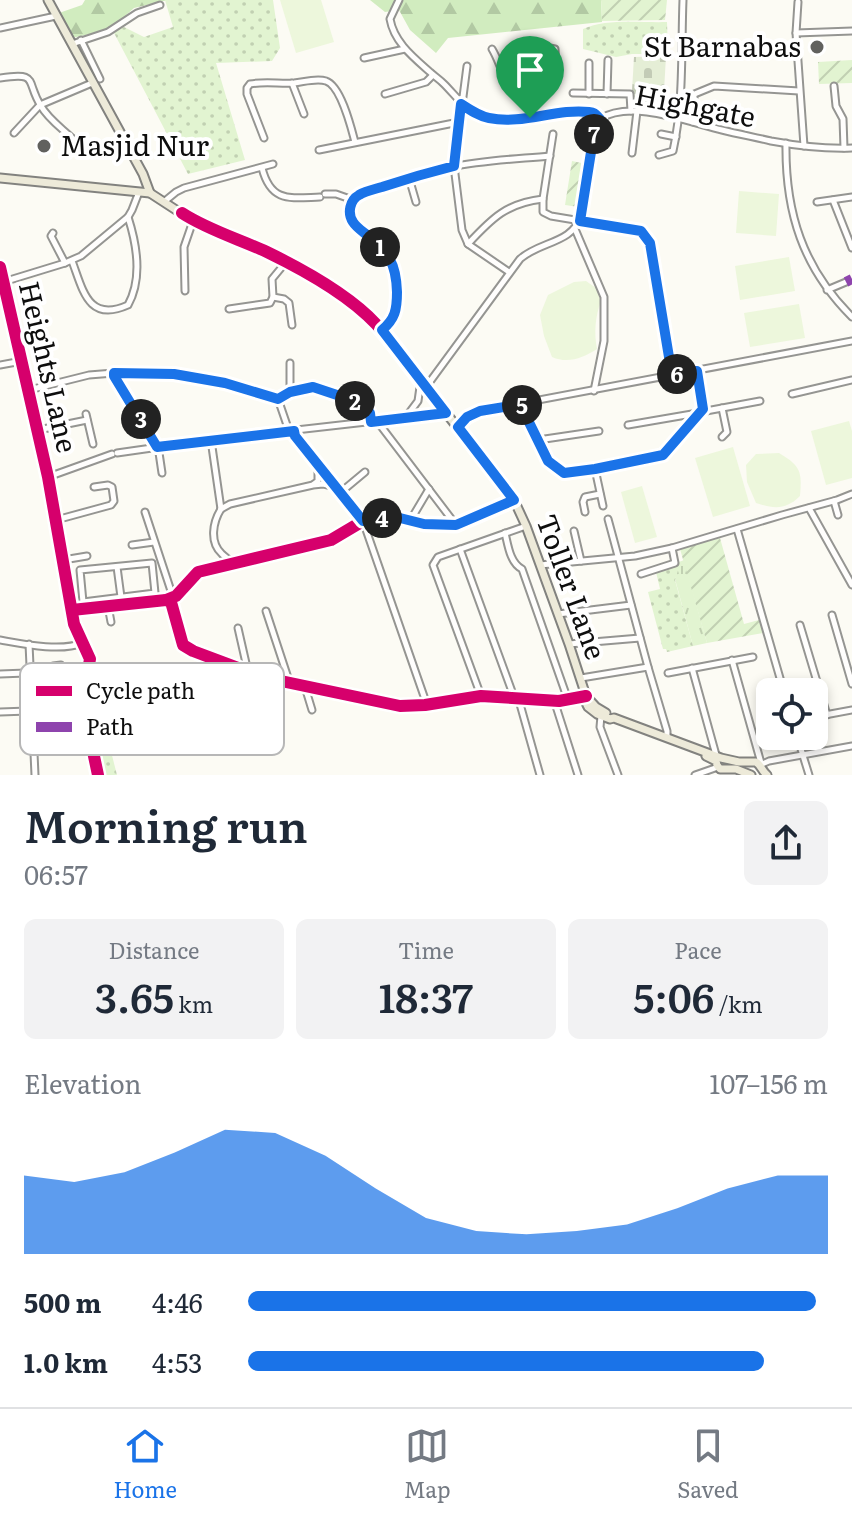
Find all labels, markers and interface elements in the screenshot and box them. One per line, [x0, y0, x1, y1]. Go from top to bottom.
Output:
place label: St Barnabas [644, 24, 801, 66]
pin [496, 36, 564, 118]
marker: St Barnabas [808, 38, 826, 56]
icon: arrive [508, 48, 552, 92]
street label: Highgate [631, 72, 759, 136]
pin: 7 [574, 114, 614, 154]
text: 7 [588, 117, 600, 150]
place label: Masjid Nur [60, 123, 210, 165]
marker: Masjid Nur [35, 137, 53, 155]
pin: 1 [360, 227, 400, 267]
text: 1 [375, 230, 385, 263]
street label: Heights Lane [10, 277, 90, 456]
pin: 6 [657, 354, 697, 394]
text: 6 [671, 357, 683, 390]
pin: 2 [335, 381, 375, 421]
text: 2 [349, 384, 361, 417]
pin: 5 [502, 385, 542, 425]
text: 5 [516, 388, 528, 421]
pin: 3 [121, 399, 161, 439]
text: 3 [135, 402, 147, 435]
pin: 4 [362, 498, 402, 538]
text: 4 [375, 501, 389, 534]
street label: Toller Lane [527, 508, 619, 665]
legend [20, 663, 284, 755]
text: Cycle path [86, 673, 195, 706]
map controls [756, 678, 828, 750]
button: locate [756, 678, 828, 750]
text: Path [86, 709, 134, 742]
text: Morning run [24, 791, 308, 857]
button: share [744, 801, 828, 885]
text: 06:57 [24, 854, 88, 893]
text: Distance [109, 933, 199, 966]
text: Time [398, 933, 454, 966]
text: Pace [674, 933, 722, 966]
text: 3.65 [95, 966, 174, 1025]
text: 18:37 [379, 966, 473, 1025]
text: 5:06 [633, 966, 714, 1025]
text: km [174, 987, 213, 1020]
text: /km [714, 987, 763, 1020]
text: Elevation [24, 1063, 142, 1102]
text: 107–156 m [710, 1063, 828, 1102]
text: 500 m [24, 1282, 101, 1321]
text: 4:46 [152, 1282, 203, 1321]
text: 1.0 km [24, 1342, 108, 1381]
text: 4:53 [152, 1342, 202, 1381]
tab: Home [113, 1424, 177, 1505]
tab: Map [404, 1424, 451, 1505]
tab: Saved [677, 1424, 739, 1505]

